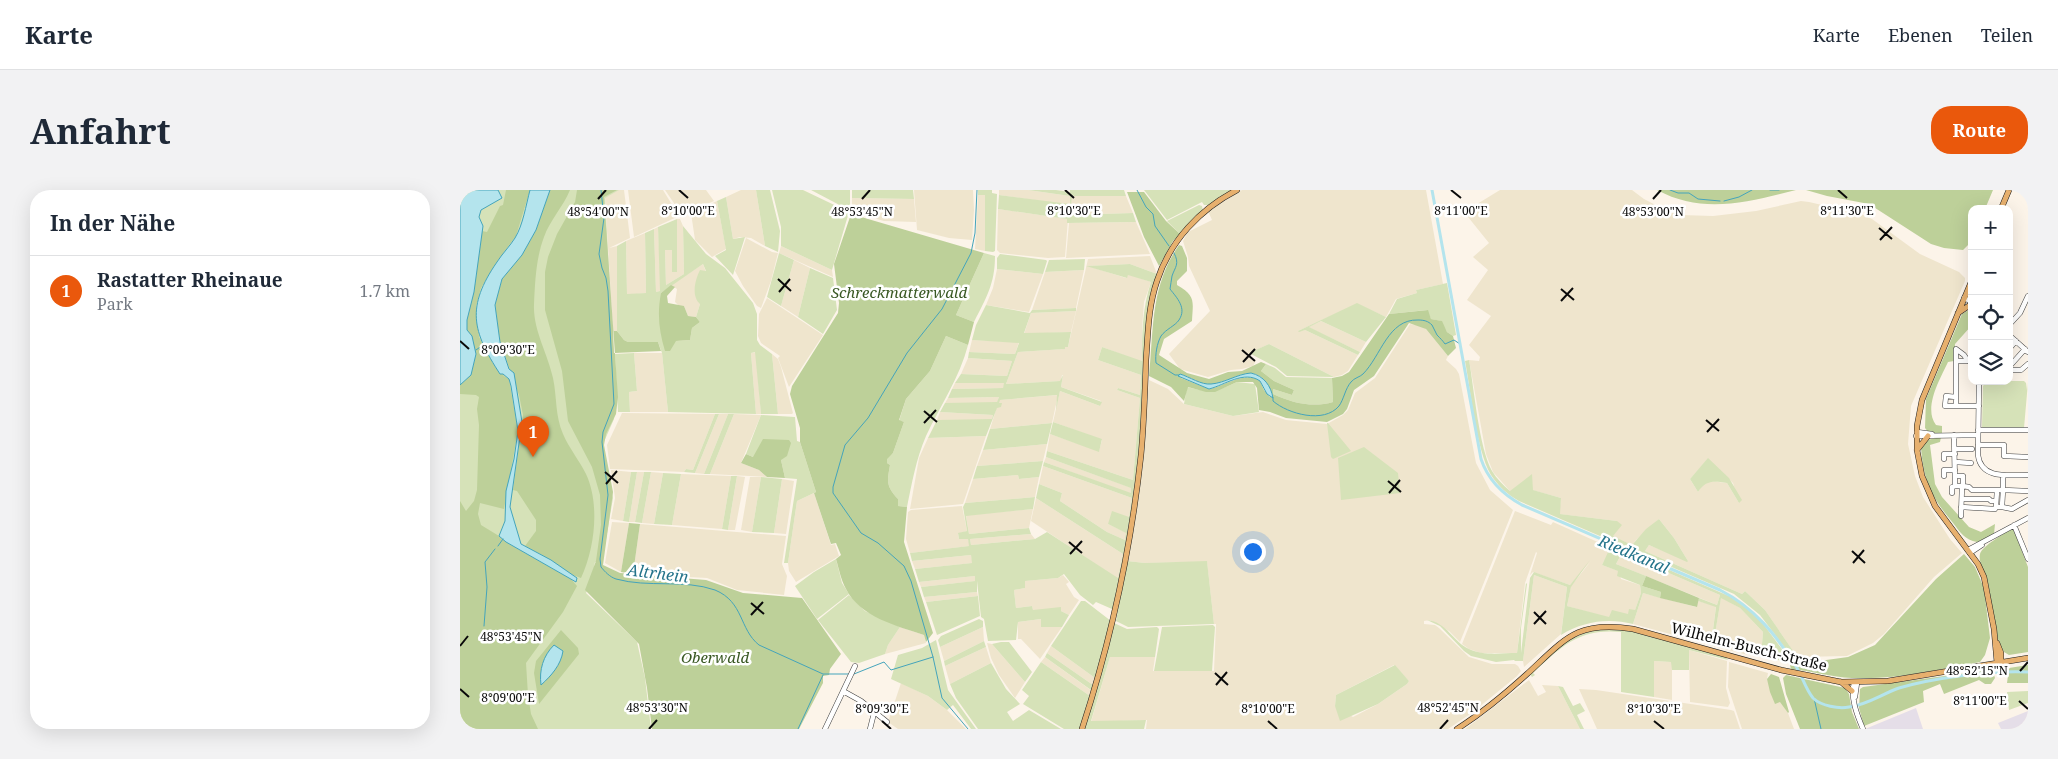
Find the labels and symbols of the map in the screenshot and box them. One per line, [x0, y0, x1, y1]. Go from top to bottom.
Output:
text: 8°10'00"E [661, 202, 715, 219]
text: 8°10'30"E [1047, 202, 1101, 219]
text: 8°11'00"E [1434, 202, 1488, 219]
text: 8°11'30"E [1820, 202, 1874, 219]
text: 48°54'00"N [567, 203, 629, 220]
text: 48°53'45"N [831, 203, 893, 220]
text: 48°53'00"N [1622, 203, 1684, 220]
park label: Schreckmatterwald [831, 282, 967, 302]
text: 8°09'30"E [481, 341, 535, 358]
pin: 1 [517, 416, 549, 457]
water label: Riedkanal [1594, 529, 1673, 579]
your location [1240, 539, 1266, 565]
water label: Altrhein [625, 558, 690, 588]
street label: Wilhelm-Busch-Straße [1669, 617, 1829, 675]
text: 48°53'45"N [480, 628, 542, 645]
park label: Oberwald [681, 647, 749, 667]
text: 48°52'15"N [1946, 662, 2008, 679]
text: 8°09'00"E [481, 689, 535, 706]
text: 8°11'00"E [1953, 692, 2007, 709]
text: 48°53'30"N [626, 699, 688, 716]
text: 48°52'45"N [1417, 699, 1479, 716]
text: 8°09'30"E [855, 700, 909, 717]
text: 8°10'00"E [1241, 700, 1295, 717]
text: 8°10'30"E [1627, 700, 1681, 717]

